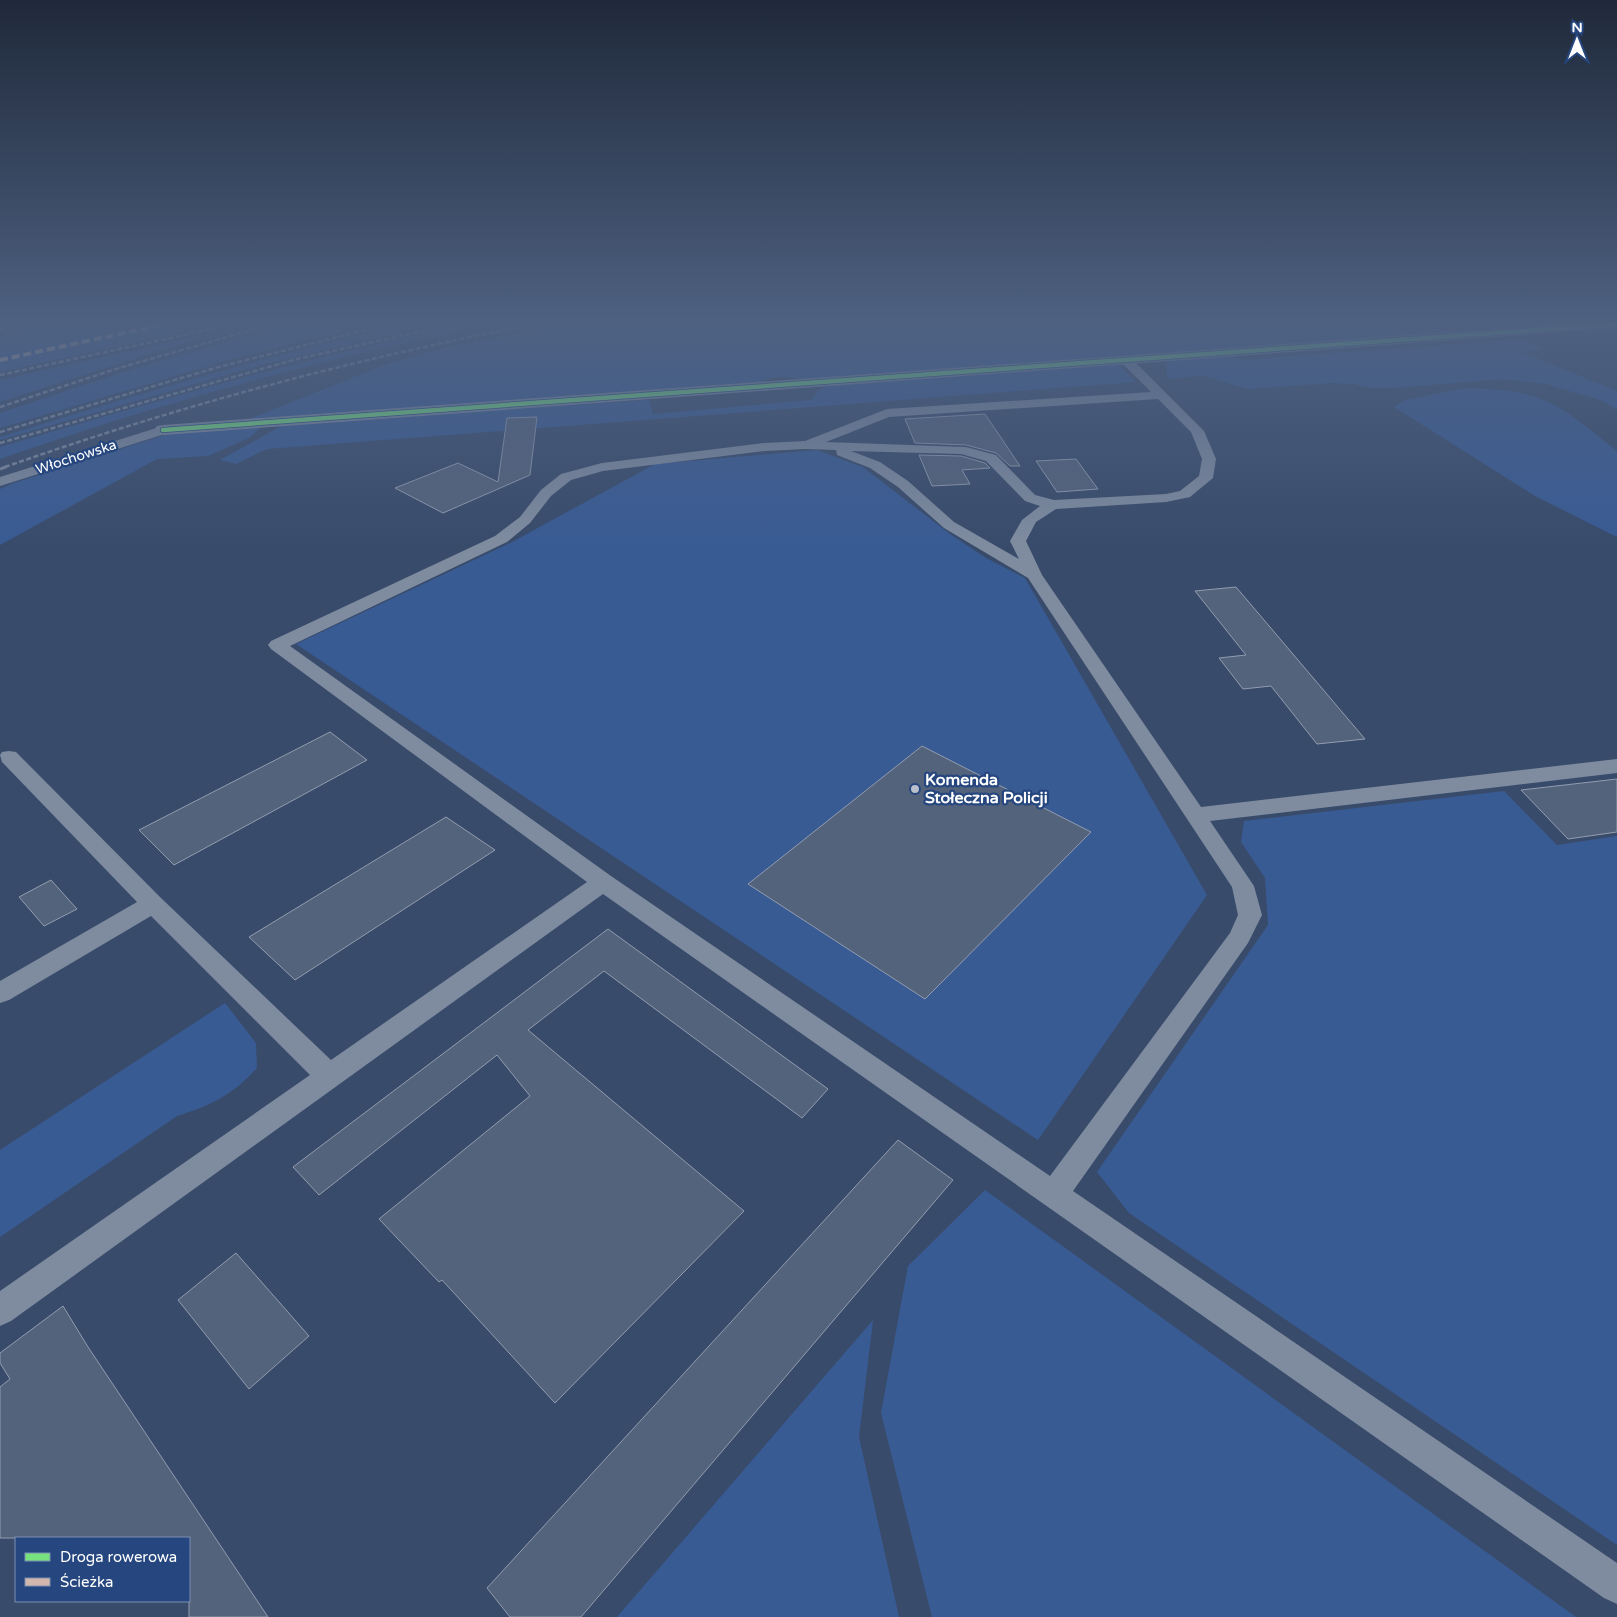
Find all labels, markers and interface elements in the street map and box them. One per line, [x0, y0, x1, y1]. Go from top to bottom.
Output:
north arrow [1552, 15, 1602, 65]
text: N [1571, 19, 1583, 36]
street label: Włochowska [33, 436, 119, 478]
place label: Komenda Stołeczna Policji [925, 770, 1048, 808]
marker: Komenda Stołeczna Policji [909, 783, 921, 795]
legend [15, 1537, 190, 1602]
text: Droga rowerowa [60, 1548, 177, 1566]
text: Ścieżka [60, 1573, 113, 1591]

